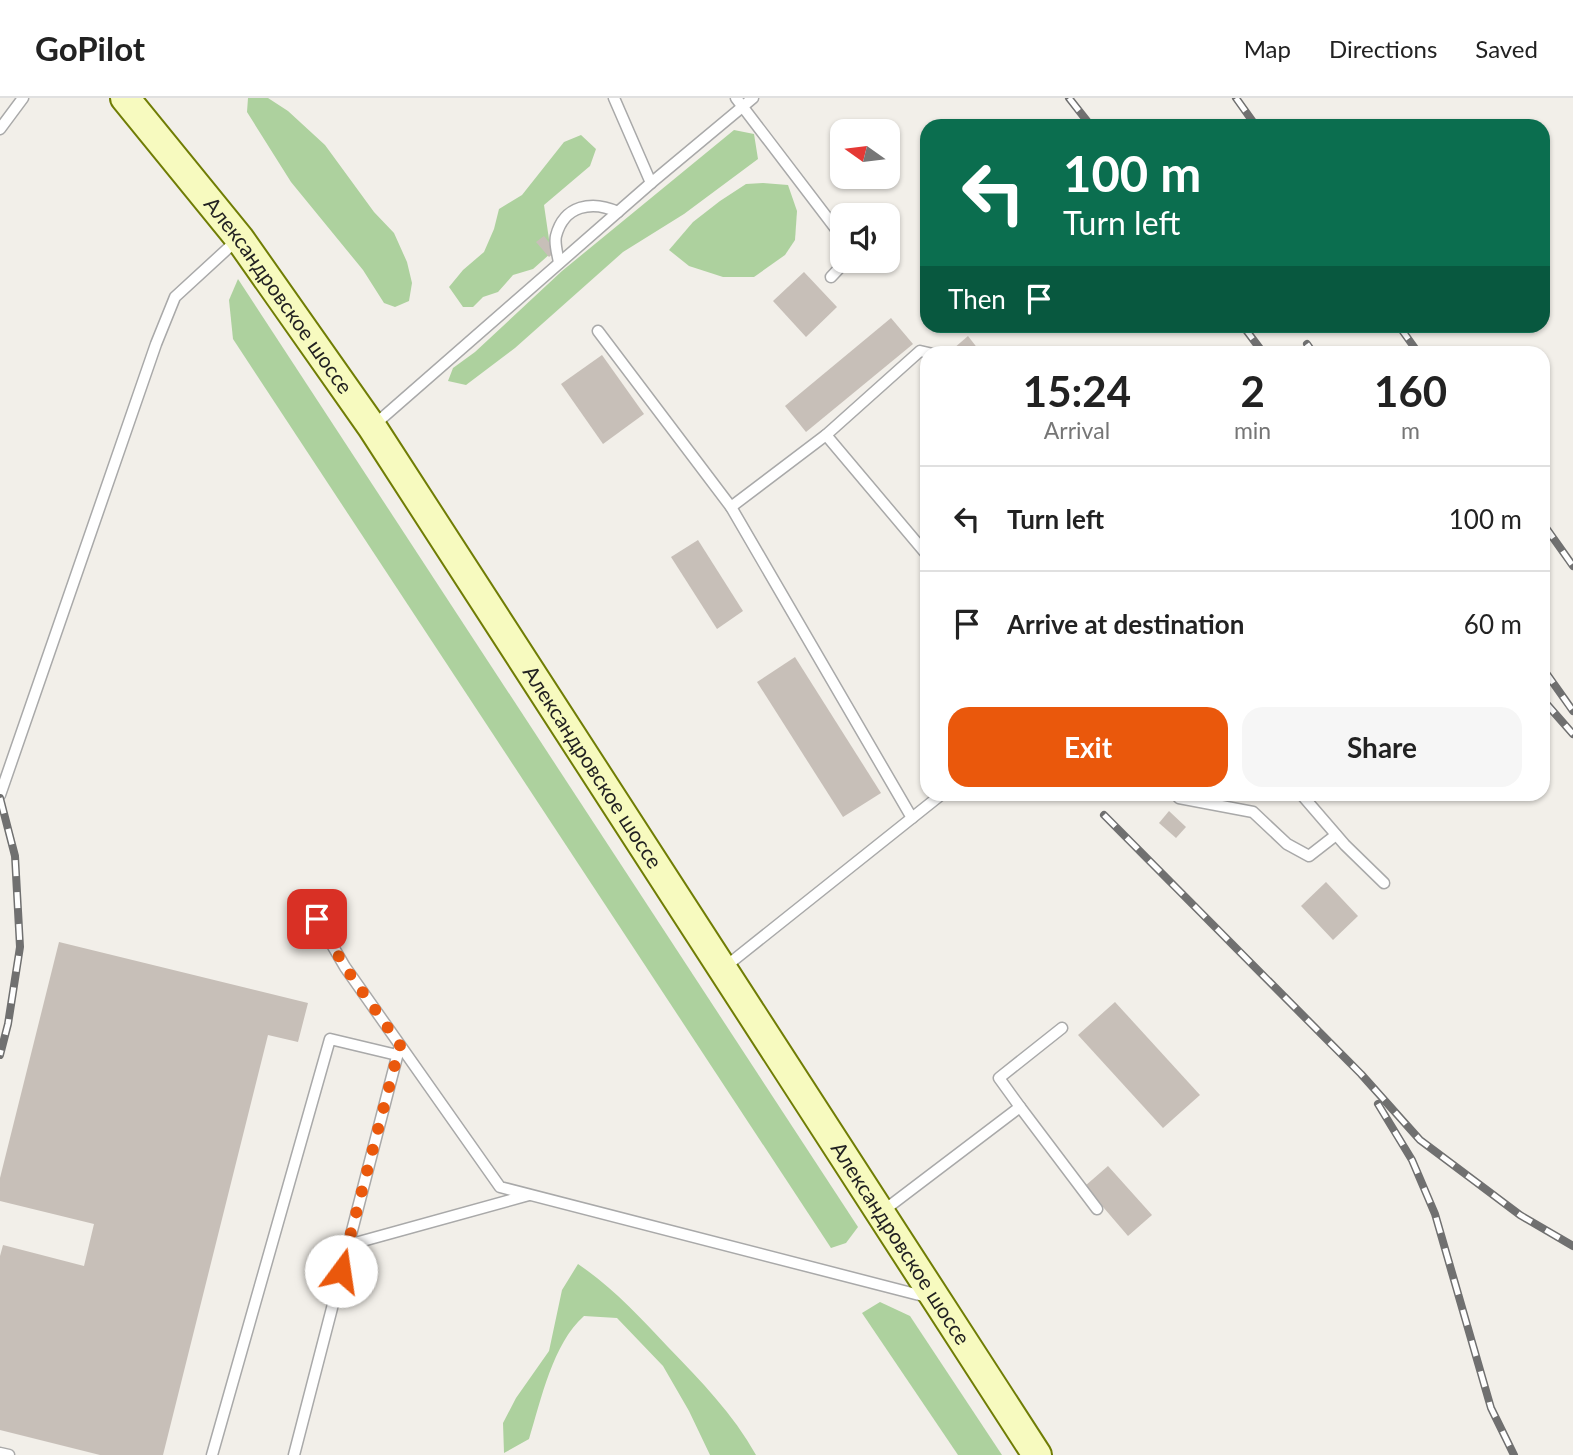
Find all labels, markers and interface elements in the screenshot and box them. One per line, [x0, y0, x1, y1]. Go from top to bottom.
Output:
text: GoPilot [35, 28, 145, 68]
text: Map [1244, 34, 1291, 63]
text: Directions [1329, 34, 1437, 63]
text: Saved [1475, 34, 1538, 63]
north arrow [830, 119, 900, 189]
map controls [830, 119, 900, 273]
text: 100 m [1063, 144, 1201, 202]
icon: left [948, 147, 1039, 238]
street label: Александровское шоссе [200, 191, 358, 398]
button: sound [830, 203, 900, 273]
text: Turn left [1063, 203, 1180, 242]
icon: arrive [1020, 280, 1058, 318]
text: Then [948, 283, 1006, 315]
text: 15:24 [1023, 366, 1131, 416]
text: 2 [1240, 366, 1265, 416]
text: 160 [1374, 366, 1447, 416]
text: Arrival [1044, 416, 1110, 444]
text: min [1234, 416, 1271, 444]
text: m [1401, 416, 1420, 444]
icon: left [948, 500, 986, 538]
text: Turn left [1007, 503, 1104, 535]
text: 100 m [1449, 503, 1522, 535]
icon: arrive [948, 605, 986, 643]
text: Arrive at destination [1007, 608, 1244, 640]
text: 60 m [1464, 608, 1522, 640]
street label: Александровское шоссе [519, 660, 668, 873]
button: Exit [948, 707, 1228, 787]
button: Share [1242, 707, 1522, 787]
pin [287, 889, 347, 949]
icon: arrive [298, 900, 336, 938]
street label: Александровское шоссе [827, 1137, 976, 1349]
position arrow [304, 1234, 378, 1308]

